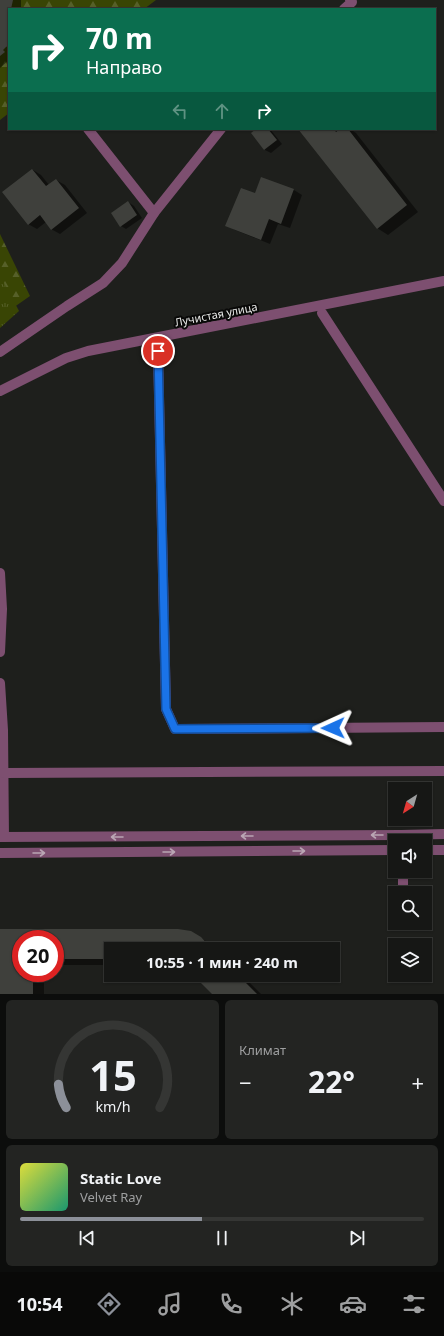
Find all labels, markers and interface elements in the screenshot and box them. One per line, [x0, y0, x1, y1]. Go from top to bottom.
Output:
text: 70 m [86, 19, 153, 57]
icon: right [20, 24, 72, 76]
text: Направо [86, 55, 162, 79]
icon: left [169, 100, 191, 122]
icon: ahead [211, 100, 233, 122]
icon: right [253, 100, 275, 122]
street label: Лучистая улица [174, 299, 258, 329]
pin [141, 334, 175, 368]
icon: arrive [147, 340, 169, 362]
position arrow [312, 707, 354, 749]
north arrow [388, 782, 432, 826]
map controls [388, 782, 432, 982]
one-way arrow [371, 831, 384, 839]
one-way arrow [241, 832, 254, 840]
one-way arrow [111, 833, 124, 841]
button: sound [388, 834, 432, 878]
one-way arrow [292, 847, 305, 855]
one-way arrow [162, 848, 175, 856]
one-way arrow [32, 849, 45, 857]
button: search [388, 886, 432, 930]
speed limit sign: 20 [12, 930, 64, 982]
button: layers [388, 938, 432, 982]
text: 10:55 · 1 мин · 240 m [146, 952, 298, 972]
text: Климат [239, 1041, 286, 1059]
text: 15 [89, 1046, 136, 1102]
text: 22° [308, 1061, 355, 1102]
text: − [239, 1067, 252, 1097]
text: + [411, 1067, 424, 1097]
text: km/h [95, 1096, 130, 1115]
text: Static Love [80, 1168, 161, 1188]
text: Velvet Ray [80, 1188, 142, 1206]
icon: previous [76, 1227, 98, 1249]
icon: pause [211, 1227, 233, 1249]
icon: next [346, 1227, 368, 1249]
icon: directions [95, 1290, 123, 1318]
icon: music [156, 1290, 184, 1318]
icon: phone [217, 1290, 245, 1318]
icon: climate [278, 1290, 306, 1318]
icon: car [339, 1290, 367, 1318]
icon: filters [400, 1290, 428, 1318]
text: 10:54 [16, 1292, 63, 1316]

